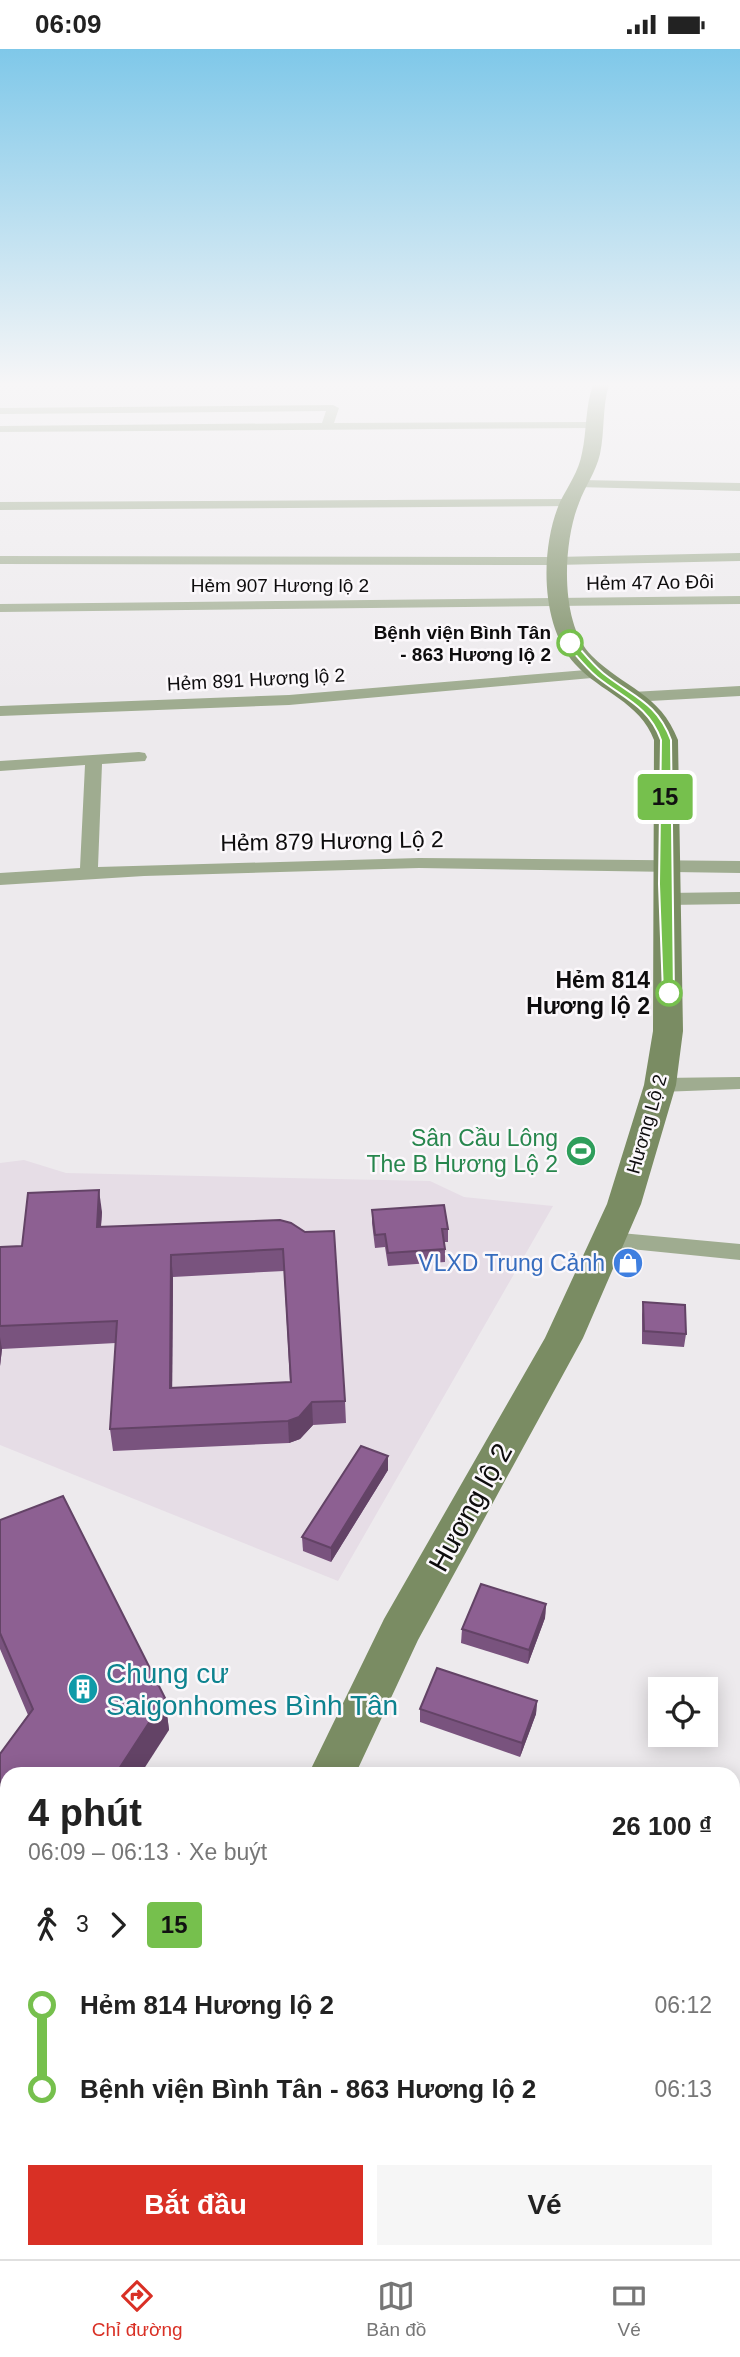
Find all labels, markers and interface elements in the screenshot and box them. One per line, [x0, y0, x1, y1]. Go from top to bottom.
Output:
text: 06:09 [35, 9, 102, 39]
street label: Hẻm 47 Ao Đôi [586, 571, 714, 594]
street label: Hẻm 907 Hương lộ 2 [191, 575, 369, 596]
place label: Bệnh viện Bình Tân - 863 Hương lộ 2 [374, 622, 551, 665]
marker: Bệnh viện Bình Tân - 863 Hương lộ 2 [557, 630, 583, 656]
street label: Hẻm 891 Hương lộ 2 [166, 664, 346, 695]
line badge: 15 [634, 774, 696, 820]
text: 15 [652, 783, 678, 810]
street label: Hẻm 879 Hương Lộ 2 [220, 826, 444, 856]
place label: Hẻm 814 Hương lộ 2 [526, 967, 650, 1019]
marker: Hẻm 814 Hương lộ 2 [656, 980, 682, 1006]
street label: Hương Lộ 2 [622, 1072, 671, 1176]
place label: Sân Cầu Lông The B Hương Lộ 2 [366, 1125, 558, 1177]
sports icon: Sân Cầu Lông The B Hương Lộ 2 [564, 1134, 598, 1168]
shop icon: VLXD Trung Cảnh [611, 1246, 645, 1280]
place label: VLXD Trung Cảnh [418, 1250, 605, 1276]
street label: Hương lộ 2 [423, 1438, 518, 1577]
place label: Chung cư Saigonhomes Bình Tân [106, 1658, 398, 1721]
building icon: Chung cư Saigonhomes Bình Tân [66, 1672, 100, 1706]
map controls [648, 1677, 718, 1747]
button: locate [648, 1677, 718, 1747]
text: 4 phút [28, 1792, 142, 1834]
text: 26 100 ₫ [612, 1811, 712, 1841]
text: 06:09 – 06:13 · Xe buýt [28, 1839, 267, 1865]
icon: walk [28, 1906, 66, 1944]
icon: forward [99, 1906, 137, 1944]
text: 3 [76, 1911, 89, 1937]
text: 15 [161, 1911, 188, 1938]
text: Hẻm 814 Hương lộ 2 [80, 1990, 334, 2020]
text: 06:12 [654, 1992, 712, 2018]
text: Bệnh viện Bình Tân - 863 Hương lộ 2 [80, 2074, 536, 2104]
text: 06:13 [654, 2076, 712, 2102]
button: Bắt đầu [28, 2165, 363, 2245]
button: Vé [377, 2165, 712, 2245]
tab: Chỉ đường [92, 2277, 183, 2341]
tab: Bản đồ [366, 2277, 426, 2341]
tab: Vé [610, 2277, 648, 2341]

